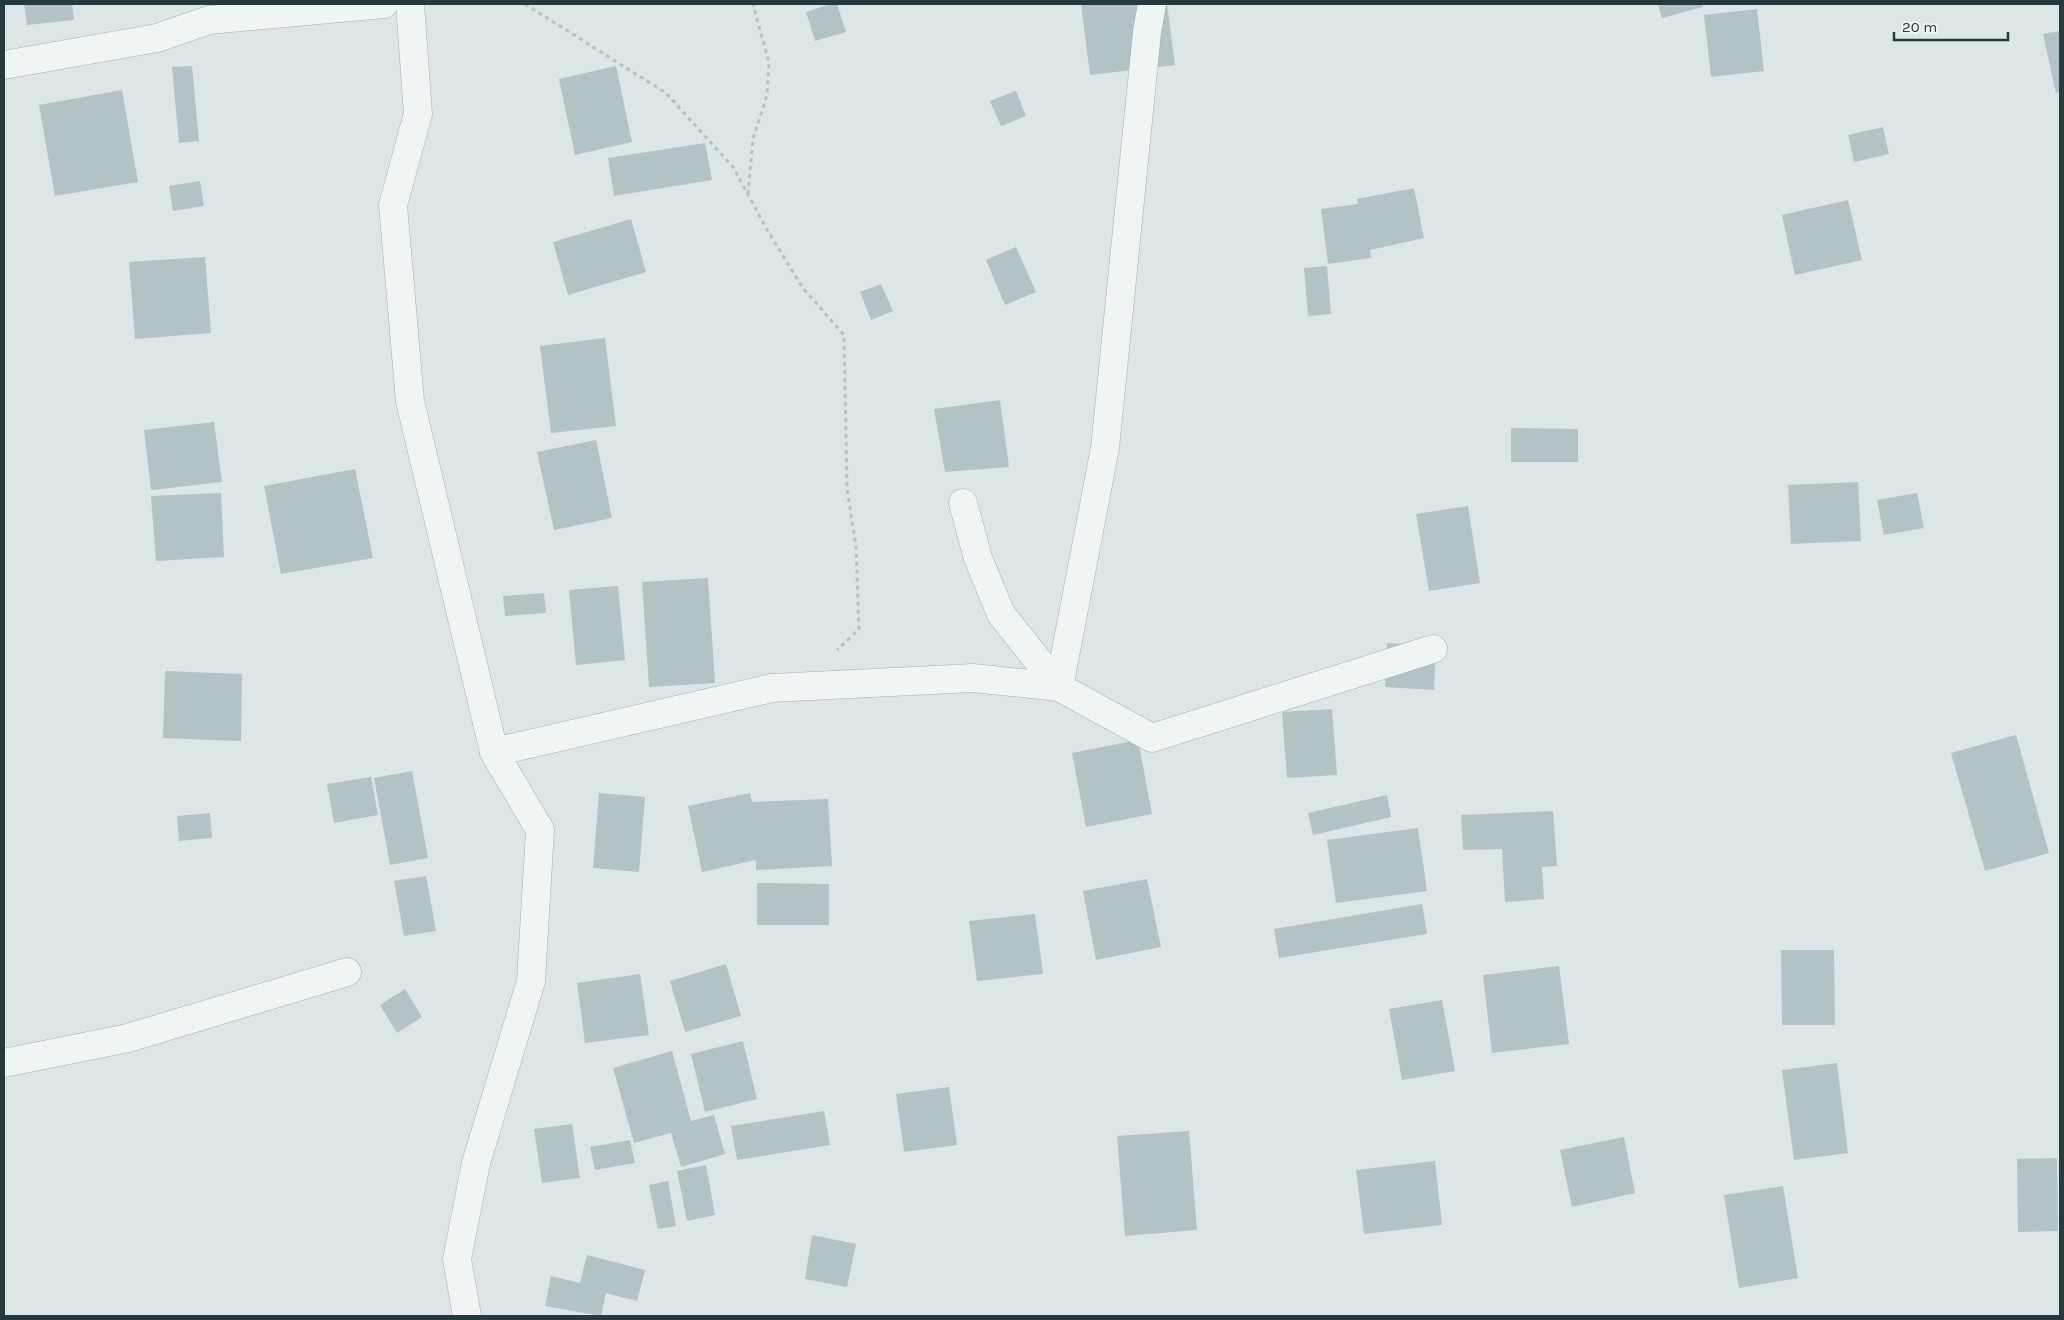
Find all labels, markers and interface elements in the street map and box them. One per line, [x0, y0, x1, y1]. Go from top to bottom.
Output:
scale bar [1894, 10, 2008, 42]
text: 20 m [1902, 18, 1937, 36]

